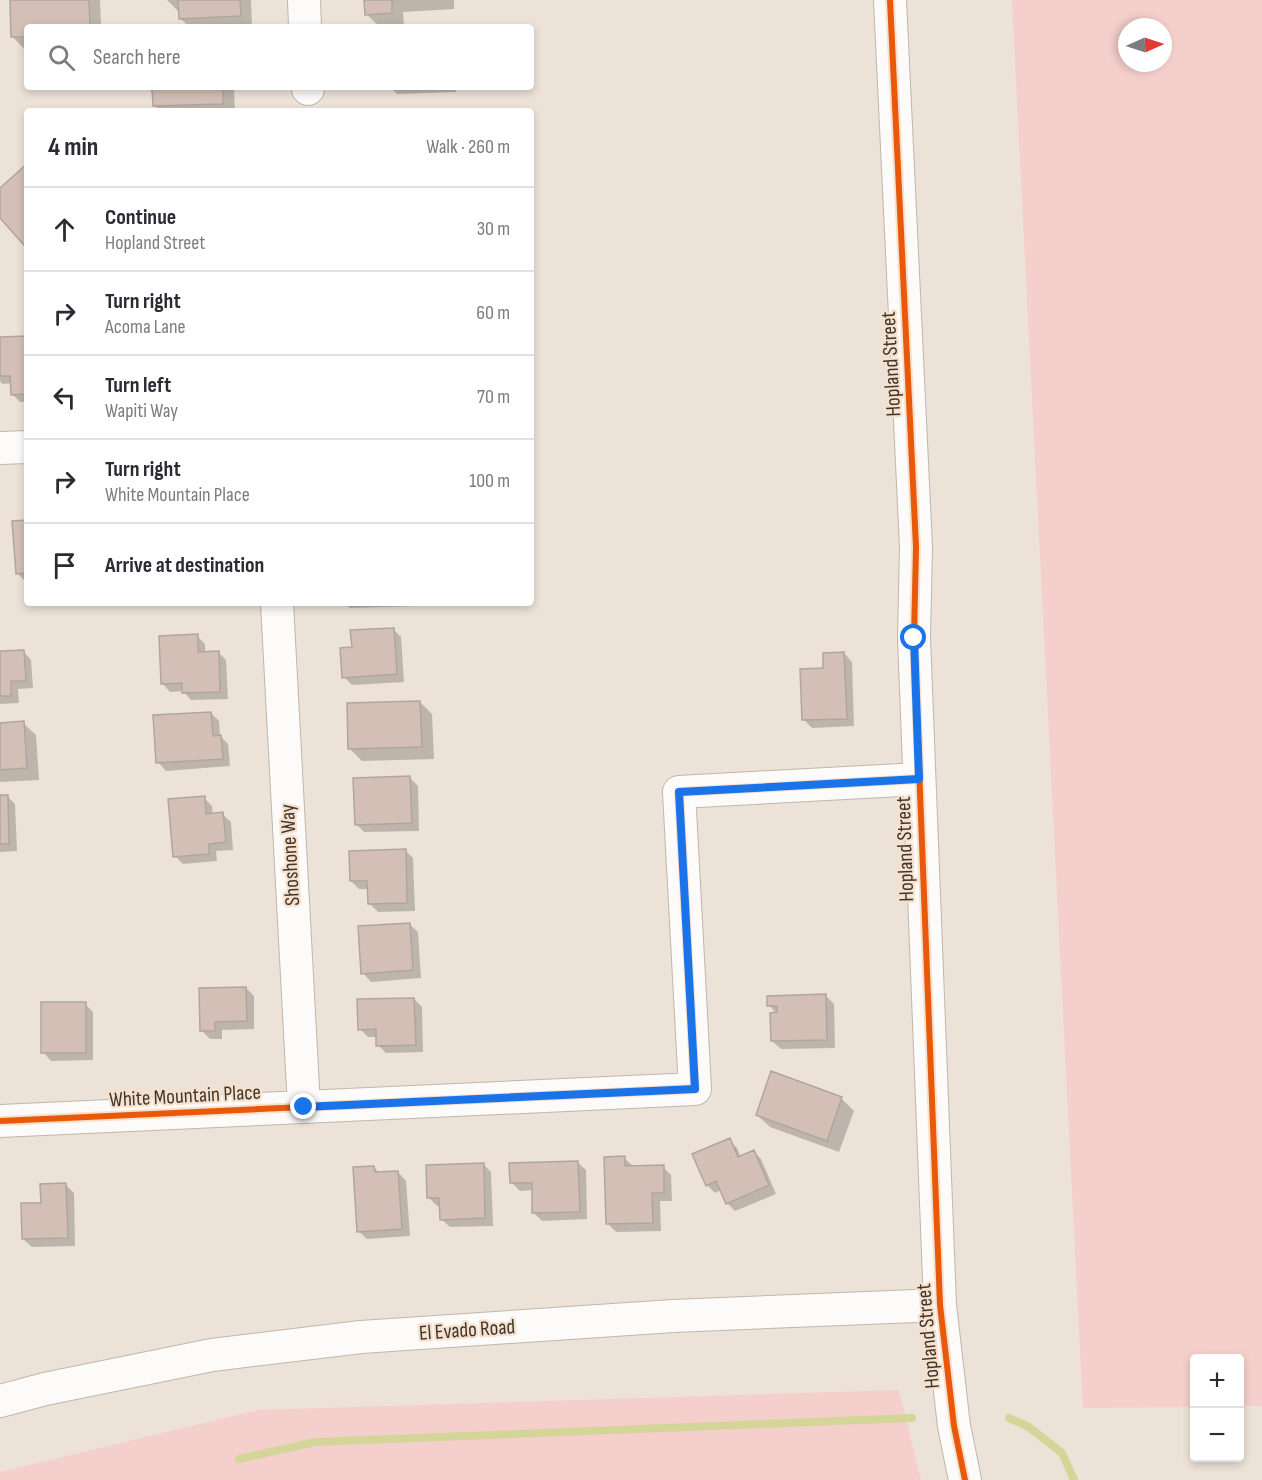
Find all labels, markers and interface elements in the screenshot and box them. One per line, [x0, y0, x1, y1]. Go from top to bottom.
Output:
north arrow [1118, 18, 1172, 72]
search box [24, 24, 534, 90]
icon: search [45, 41, 78, 74]
text: Search here [93, 44, 180, 71]
text: 4 min [48, 132, 98, 163]
text: Walk · 260 m [426, 135, 510, 159]
text: Continue [105, 204, 176, 231]
icon: ahead [48, 213, 81, 246]
text: 30 m [477, 217, 510, 241]
text: Hopland Street [105, 231, 205, 255]
text: Turn right [105, 288, 181, 315]
icon: right [48, 297, 81, 330]
text: 60 m [476, 301, 510, 325]
street label: Hopland Street [876, 311, 906, 417]
text: Acoma Lane [105, 315, 185, 339]
text: Turn left [105, 372, 171, 399]
icon: left [48, 381, 81, 414]
text: 70 m [477, 385, 510, 409]
text: Wapiti Way [105, 399, 178, 423]
text: Turn right [105, 456, 181, 483]
icon: right [48, 465, 81, 498]
text: 100 m [469, 469, 510, 493]
text: White Mountain Place [105, 483, 250, 507]
icon: arrive [48, 549, 81, 582]
text: Arrive at destination [105, 552, 264, 579]
route start [900, 624, 926, 650]
street label: Hopland Street [891, 796, 919, 902]
street label: Shoshone Way [275, 803, 305, 907]
street label: White Mountain Place [108, 1080, 262, 1112]
route end [290, 1093, 316, 1119]
street label: Hopland Street [911, 1282, 945, 1390]
street label: El Evado Road [418, 1314, 516, 1346]
map controls [1190, 1354, 1244, 1462]
button: + [1190, 1354, 1244, 1408]
button: − [1190, 1408, 1244, 1462]

